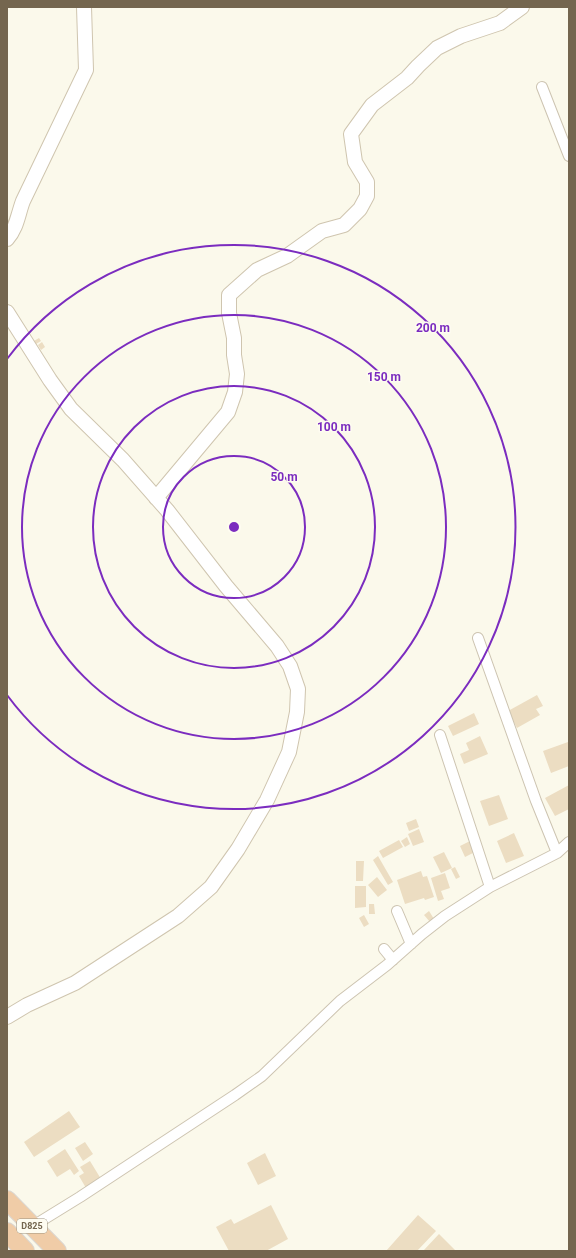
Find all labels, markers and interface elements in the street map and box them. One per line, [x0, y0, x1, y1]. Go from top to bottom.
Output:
text: 200 m [416, 321, 450, 335]
text: 150 m [367, 370, 401, 384]
text: 100 m [317, 420, 351, 434]
text: 50 m [270, 470, 298, 484]
centre of rings [227, 520, 241, 534]
road number: D825 [17, 1219, 47, 1233]

